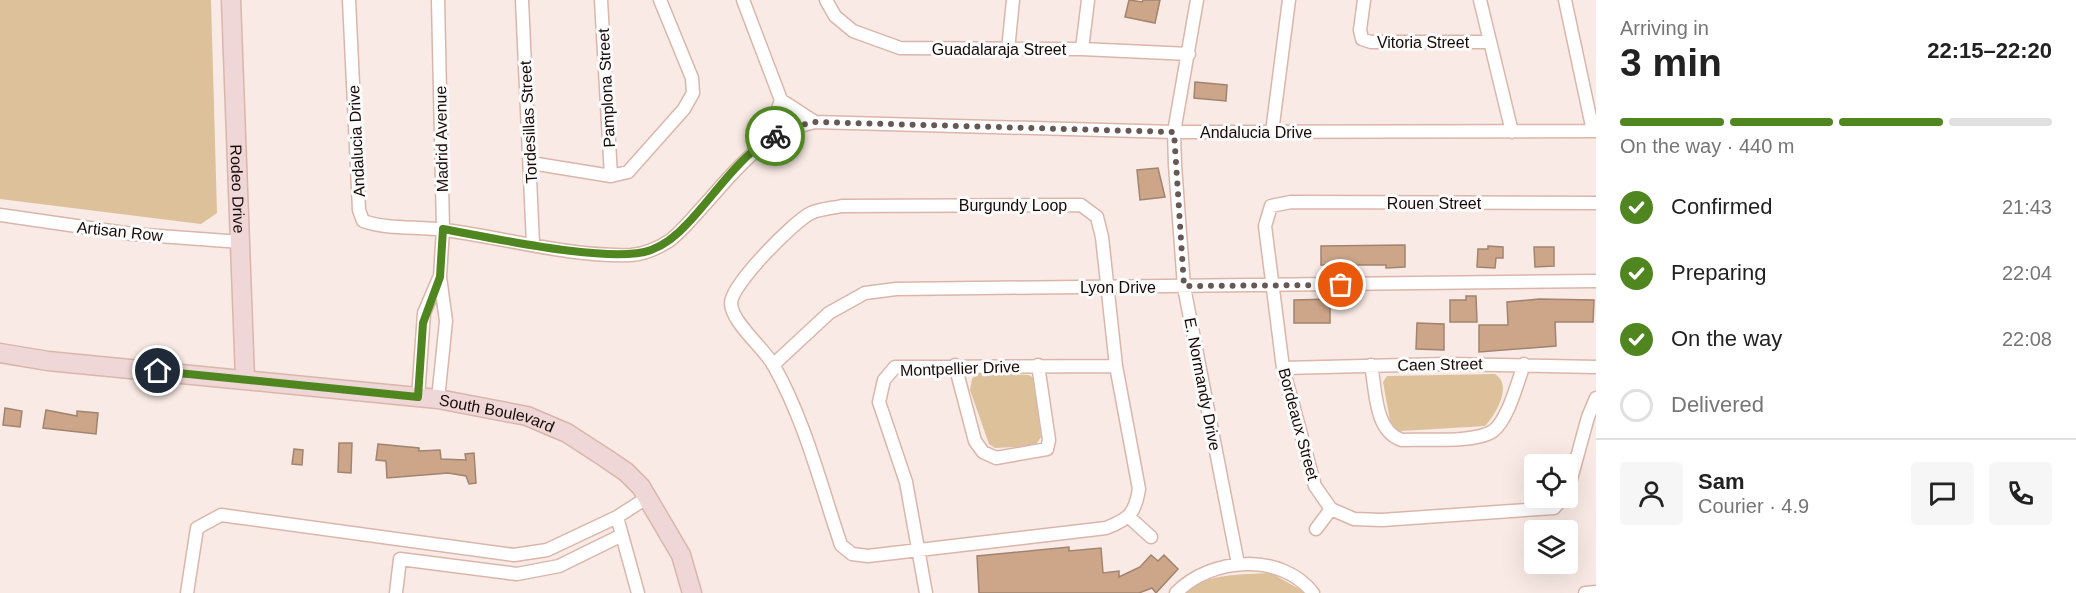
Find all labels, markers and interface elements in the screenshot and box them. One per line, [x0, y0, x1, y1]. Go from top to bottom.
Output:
text: Arriving in [1620, 17, 1709, 39]
street label: Pamplona Street [595, 27, 618, 148]
street label: Vitoria Street [1377, 34, 1470, 51]
text: 22:15–22:20 [1927, 38, 2052, 63]
street label: Guadalaraja Street [932, 41, 1067, 58]
text: 3 min [1620, 41, 1722, 84]
street label: Tordesillas Street [517, 60, 540, 184]
street label: Andalucia Drive [345, 84, 368, 197]
street label: Madrid Avenue [432, 86, 451, 192]
courier [745, 106, 805, 166]
icon: bike [759, 120, 792, 153]
street label: Andalucia Drive [1200, 124, 1312, 141]
text: On the way · 440 m [1620, 135, 1795, 157]
street label: Rodeo Drive [227, 144, 248, 234]
icon: check [1620, 191, 1653, 224]
text: Confirmed [1671, 194, 1772, 219]
street label: Rouen Street [1387, 195, 1482, 212]
text: 21:43 [2002, 196, 2052, 218]
street label: Burgundy Loop [959, 197, 1067, 214]
street label: Artisan Row [76, 219, 164, 245]
icon: check [1620, 257, 1653, 290]
pin [1315, 259, 1366, 310]
text: Preparing [1671, 260, 1766, 285]
text: 22:04 [2002, 262, 2052, 284]
icon: bag [1324, 268, 1357, 301]
street label: Lyon Drive [1080, 279, 1156, 296]
street label: E. Normandy Drive [1181, 316, 1224, 452]
icon: check [1620, 323, 1653, 356]
text: On the way [1671, 326, 1782, 351]
text: 22:08 [2002, 328, 2052, 350]
pin [132, 345, 183, 396]
icon: home [141, 354, 174, 387]
street label: Caen Street [1397, 355, 1483, 374]
street label: Montpellier Drive [900, 358, 1020, 379]
street label: Bordeaux Street [1275, 366, 1322, 483]
street label: South Boulevard [438, 391, 557, 436]
text: Delivered [1671, 392, 1764, 417]
map controls [1524, 454, 1578, 574]
button: locate [1524, 454, 1578, 508]
button: person [1620, 462, 1683, 525]
button: chat [1911, 462, 1974, 525]
button: phone [1989, 462, 2052, 525]
text: Sam [1698, 469, 1744, 494]
text: Courier · 4.9 [1698, 495, 1809, 517]
button: layers [1524, 520, 1578, 574]

